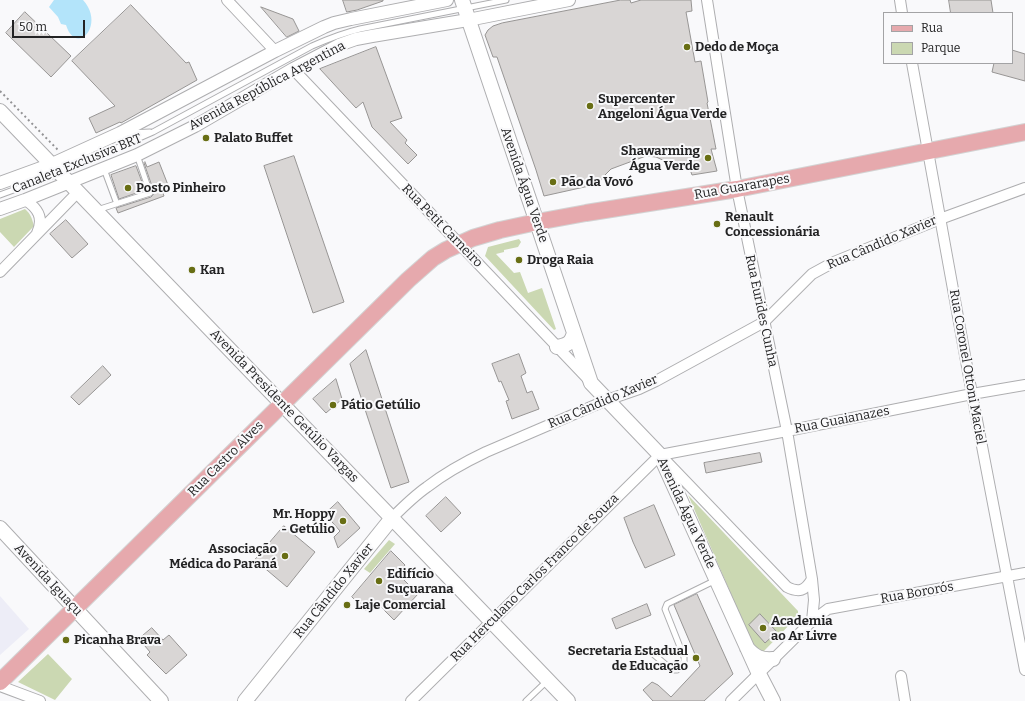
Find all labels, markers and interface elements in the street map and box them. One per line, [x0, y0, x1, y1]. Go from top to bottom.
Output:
scale bar [14, 12, 87, 38]
legend [883, 12, 1013, 64]
text: 50 m [19, 20, 47, 34]
text: Rua [921, 21, 943, 35]
street label: Avenida República Argentina [186, 38, 348, 134]
place label: Dedo de Moça [695, 39, 779, 55]
text: Parque [921, 41, 960, 55]
marker: Dedo de Moça [682, 42, 692, 52]
place label: Supercenter Angeloni Água Verde [598, 91, 727, 122]
marker: Supercenter Angeloni Água Verde [585, 101, 595, 111]
street label: Avenida Água Verde [497, 125, 551, 245]
place label: Palato Buffet [214, 130, 293, 146]
street label: Canaleta Exclusiva BRT [10, 131, 144, 197]
marker: Palato Buffet [201, 133, 211, 143]
place label: Shawarming Água Verde [621, 143, 700, 174]
marker: Shawarming Água Verde [703, 153, 713, 163]
street label: Rua Guararapes [693, 171, 791, 203]
place label: Pão da Vovó [561, 174, 633, 190]
marker: Pão da Vovó [548, 177, 558, 187]
place label: Posto Pinheiro [136, 180, 226, 196]
street label: Rua Petit Carneiro [398, 181, 486, 271]
marker: Posto Pinheiro [123, 183, 133, 193]
place label: Renault Concessionária [725, 209, 820, 240]
street label: Rua Cândido Xavier [825, 213, 939, 273]
marker: Renault Concessionária [712, 219, 722, 229]
place label: Droga Raia [527, 252, 594, 268]
street label: Rua Eurides Cunha [741, 253, 781, 369]
marker: Droga Raia [514, 255, 524, 265]
place label: Kan [200, 262, 225, 278]
marker: Kan [187, 265, 197, 275]
street label: Rua Coronel Ottoni Maciel [946, 288, 988, 446]
street label: Avenida Presidente Getúlio Vargas [206, 326, 362, 486]
street label: Rua Cândido Xavier [546, 372, 660, 432]
place label: Pátio Getúlio [341, 397, 421, 413]
marker: Pátio Getúlio [328, 400, 338, 410]
street label: Rua Guaianazes [793, 403, 891, 437]
street label: Rua Castro Alves [185, 418, 267, 500]
street label: Avenida Água Verde [653, 455, 719, 571]
street label: Rua Herculano Carlos Franco de Souza [448, 491, 622, 665]
place label: Mr. Hoppy - Getúlio [273, 506, 335, 537]
marker: Mr. Hoppy - Getúlio [338, 516, 348, 526]
street label: Rua Cândido Xavier [291, 540, 377, 642]
street label: Avenida Iguaçu [11, 541, 85, 619]
place label: Associação Médica do Paraná [169, 541, 277, 572]
marker: Associação Médica do Paraná [280, 551, 290, 561]
place label: Edifício Suçuarana [387, 566, 454, 597]
marker: Edifício Suçuarana [374, 576, 384, 586]
street label: Rua Bororós [879, 579, 955, 607]
place label: Laje Comercial [355, 597, 446, 613]
marker: Laje Comercial [342, 600, 352, 610]
place label: Academia ao Ar Livre [771, 613, 837, 644]
marker: Academia ao Ar Livre [758, 623, 768, 633]
place label: Picanha Brava [74, 632, 161, 648]
marker: Picanha Brava [61, 635, 71, 645]
place label: Secretaria Estadual de Educação [568, 643, 688, 674]
marker: Secretaria Estadual de Educação [691, 653, 701, 663]

